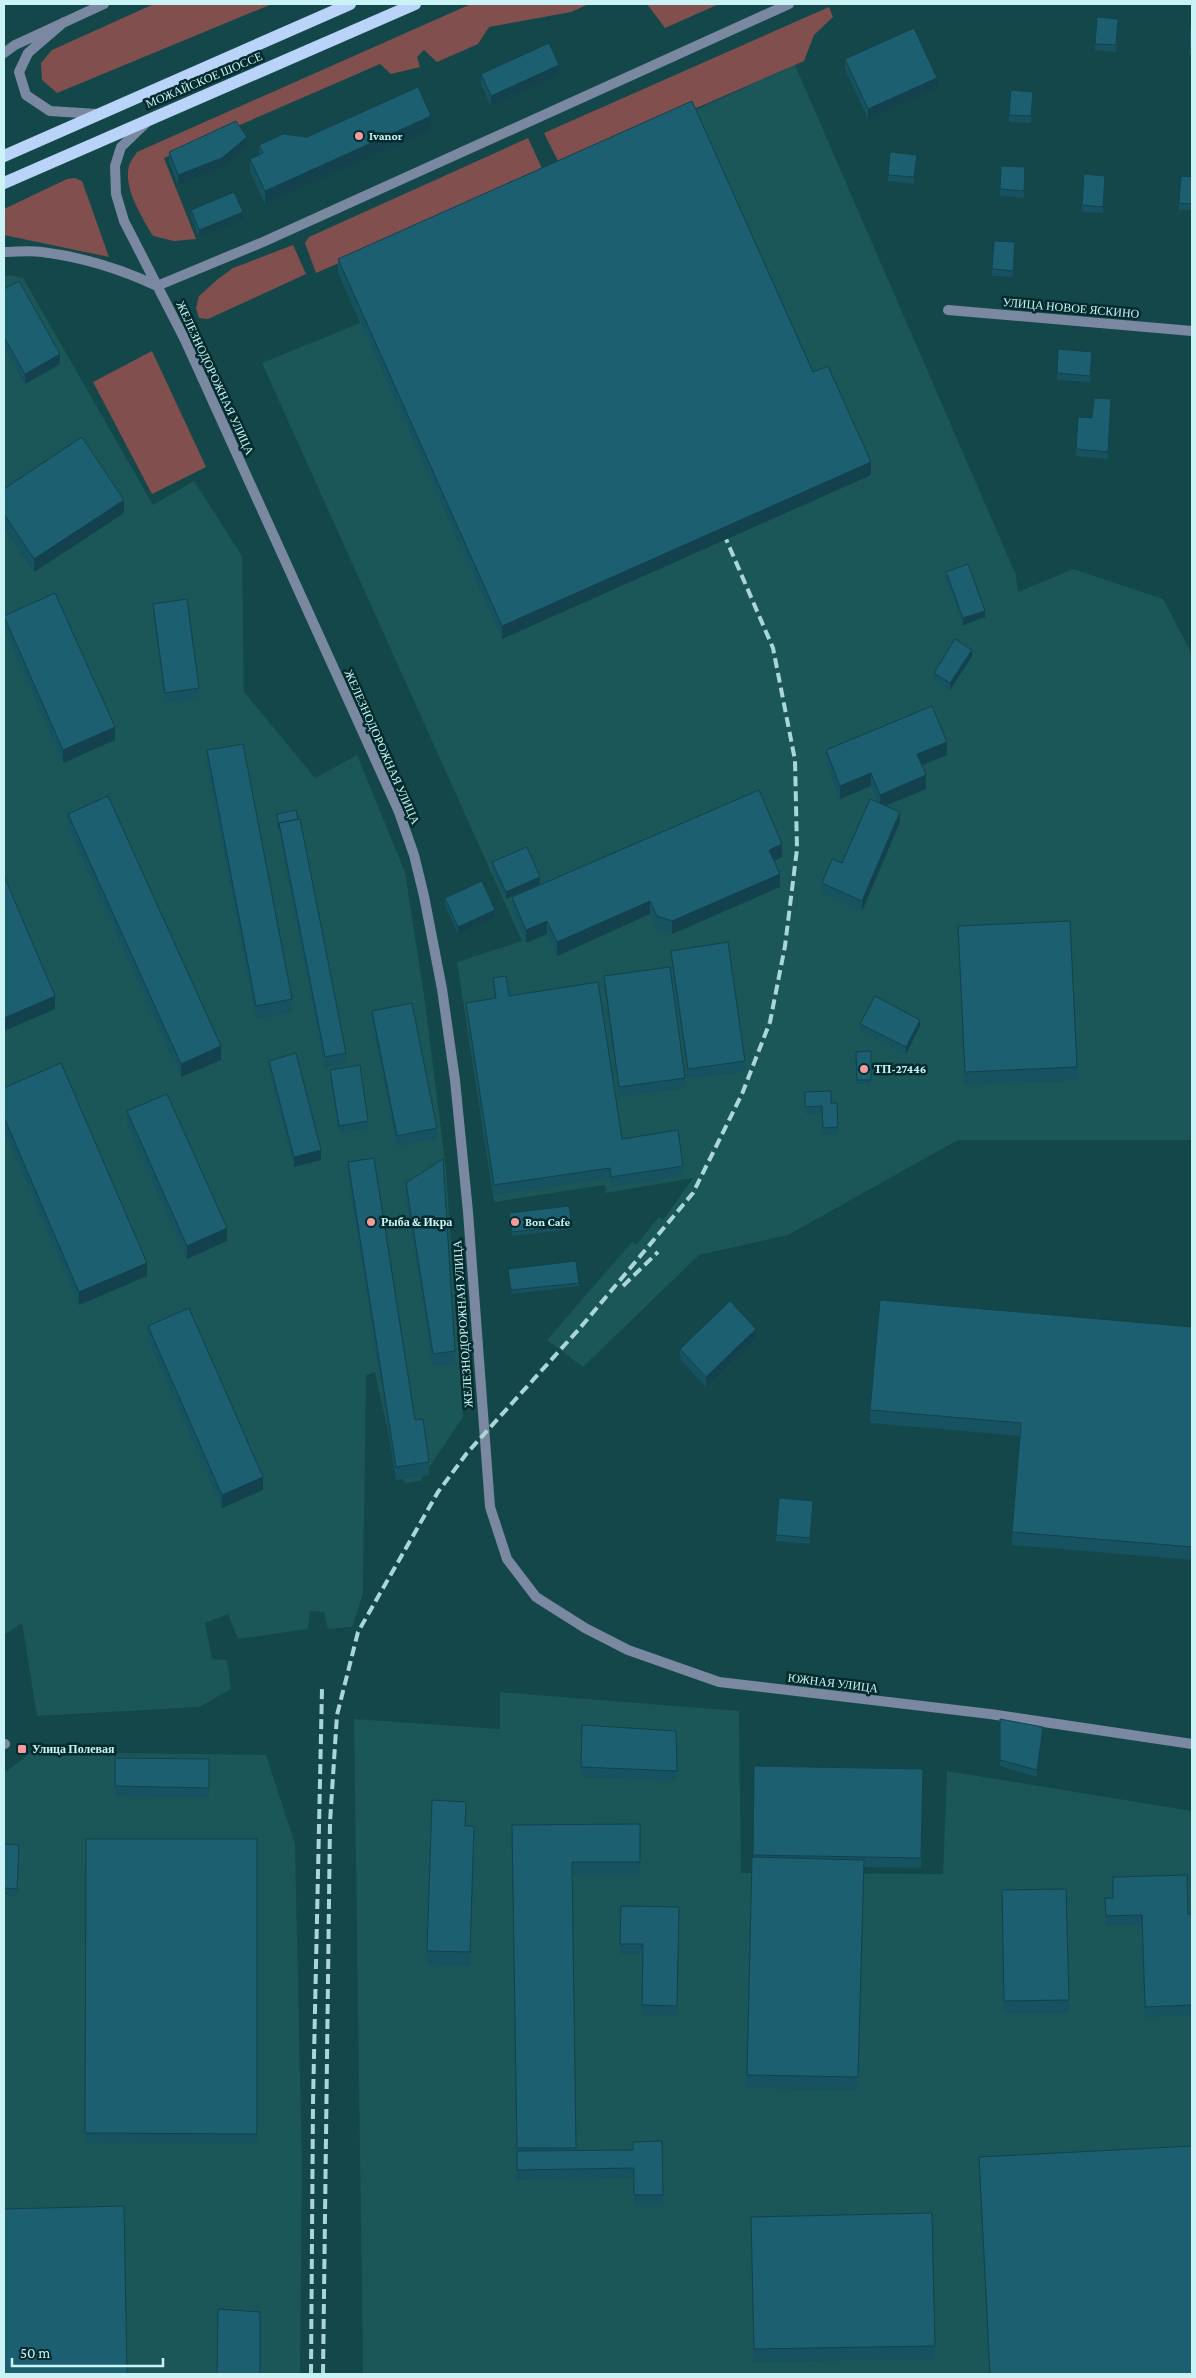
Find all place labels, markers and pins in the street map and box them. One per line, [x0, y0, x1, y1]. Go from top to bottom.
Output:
place label: Ivanor [369, 129, 403, 143]
marker: Ivanor [353, 130, 365, 142]
place label: ТП-27446 [874, 1062, 926, 1076]
marker: ТП-27446 [858, 1063, 870, 1075]
place label: Рыба & Икра [381, 1215, 452, 1229]
place label: Bon Cafe [525, 1215, 570, 1229]
marker: Рыба & Икра [365, 1216, 377, 1228]
marker: Bon Cafe [509, 1216, 521, 1228]
place label: Улица Полевая [32, 1742, 115, 1756]
marker: Улица Полевая [16, 1743, 28, 1755]

